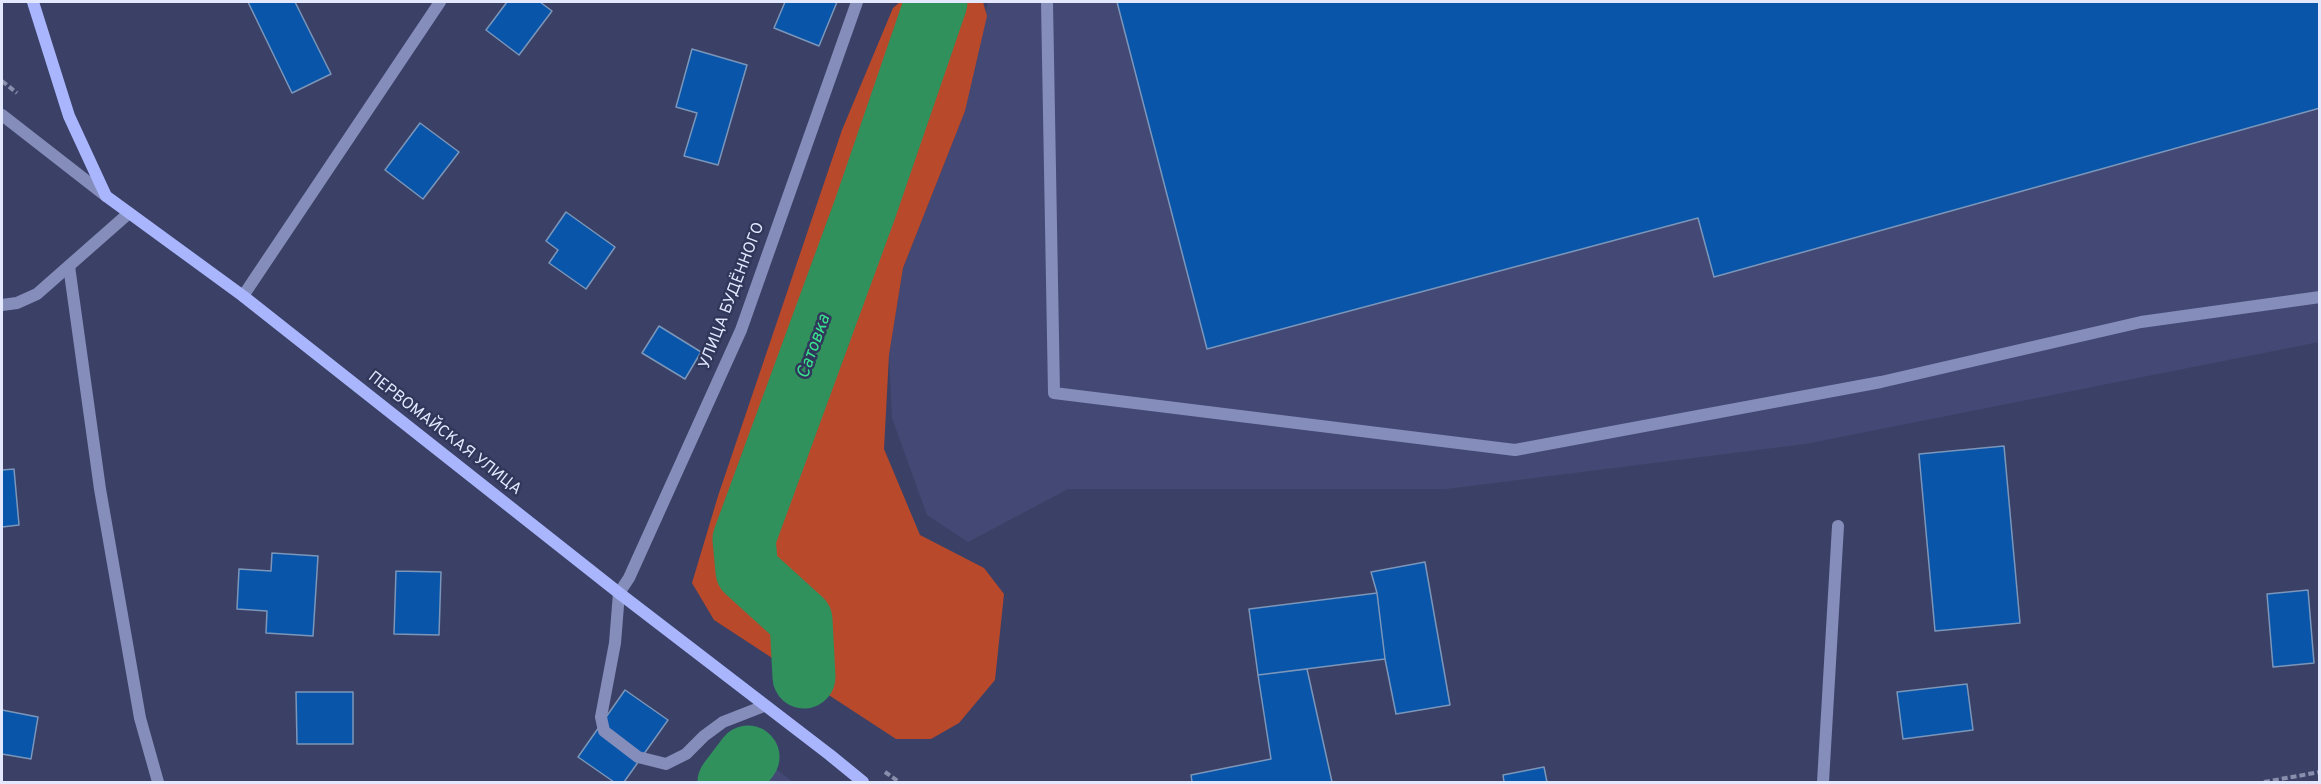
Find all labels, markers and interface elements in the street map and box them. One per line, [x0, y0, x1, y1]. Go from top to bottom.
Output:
street label: УЛИЦА БУДЁННОГО [696, 220, 770, 372]
water label: Сатовка [793, 312, 837, 382]
street label: ПЕРВОМАЙСКАЯ УЛИЦА [363, 368, 525, 500]

